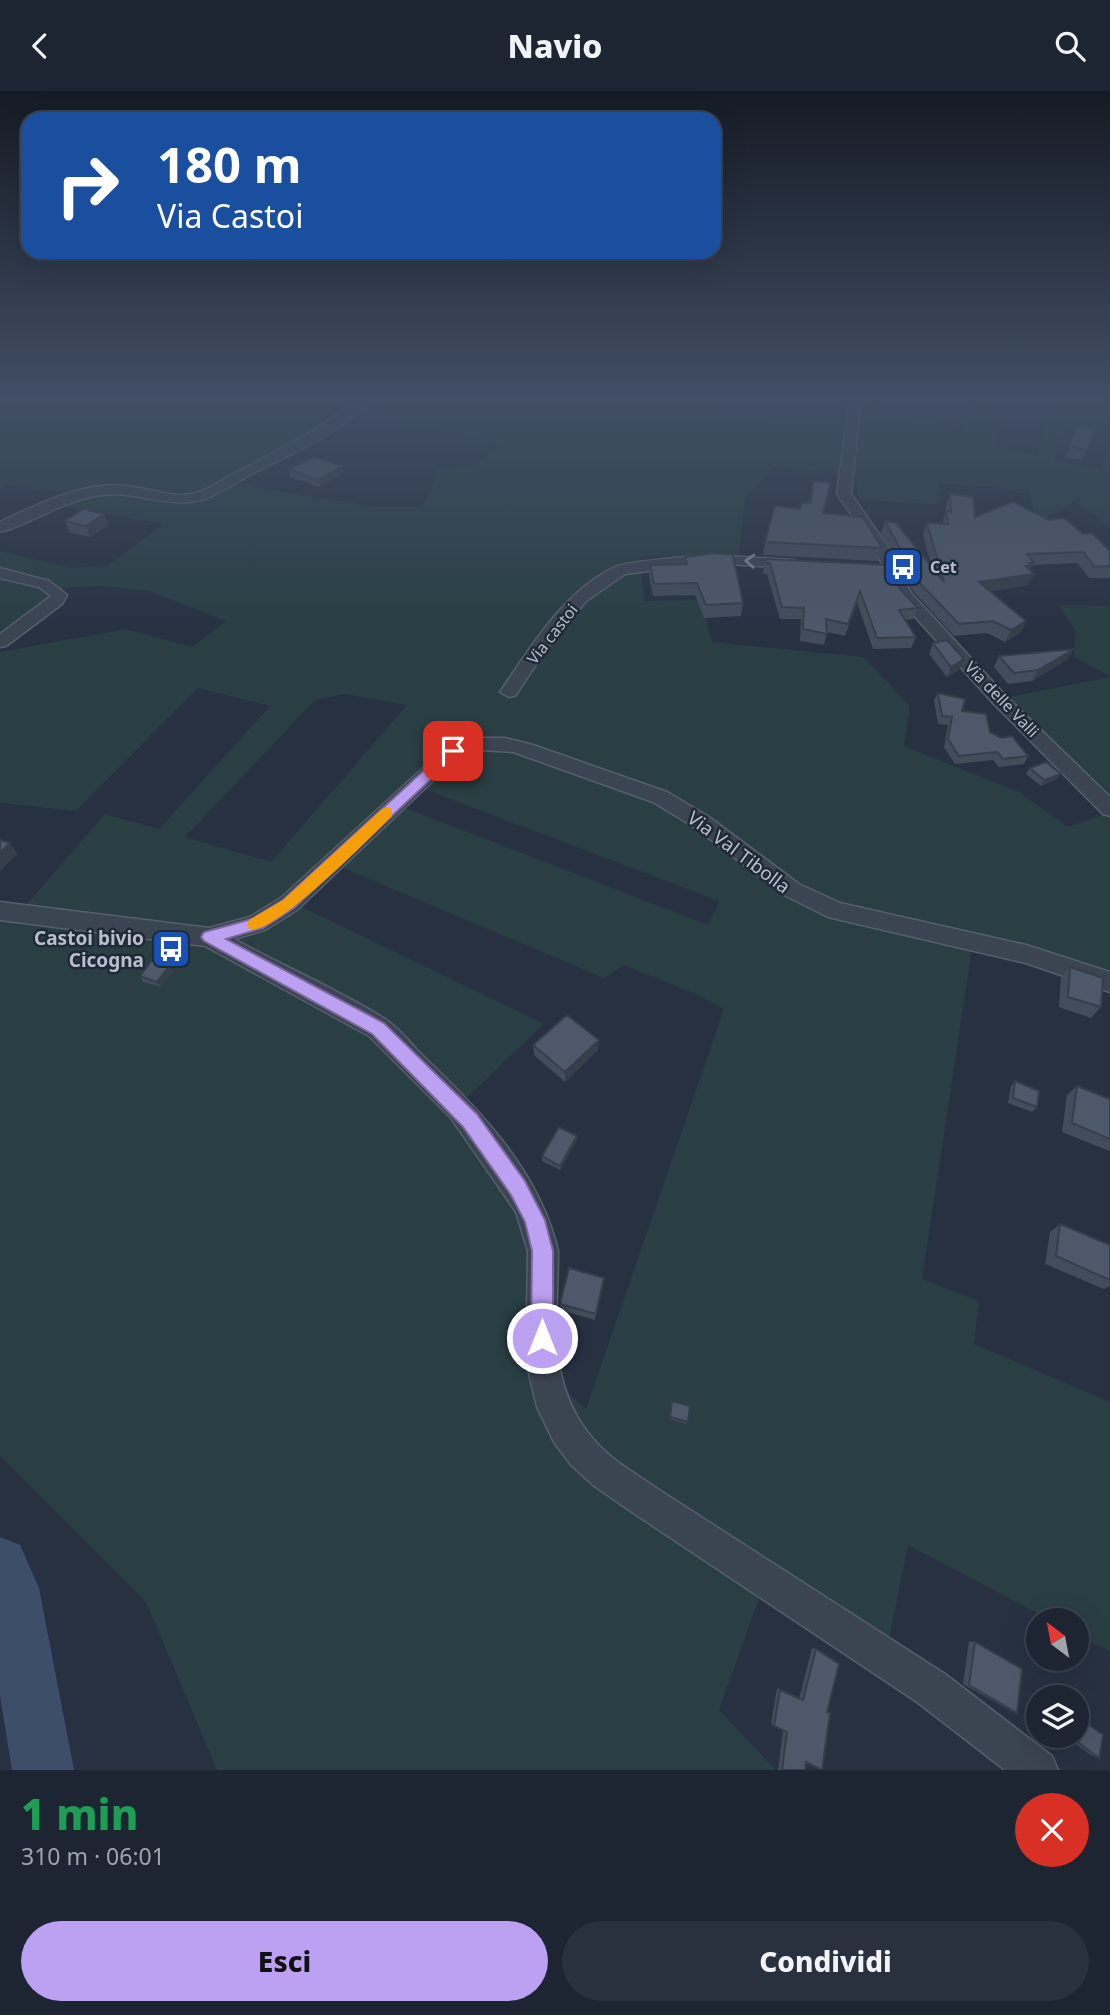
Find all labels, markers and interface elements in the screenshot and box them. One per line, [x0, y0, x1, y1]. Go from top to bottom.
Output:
text: Navio [508, 24, 602, 67]
icon: back [21, 27, 59, 65]
icon: search [1051, 27, 1089, 65]
text: 180 m [157, 131, 302, 197]
icon: right [42, 140, 133, 231]
text: Via Castoi [157, 194, 303, 237]
bus stop icon: Cet [882, 546, 924, 588]
one-way arrow [744, 554, 755, 569]
place label: Cet [930, 556, 957, 578]
street label: Via castoi [522, 599, 582, 669]
street label: Via delle Valli [960, 656, 1044, 742]
pin [423, 721, 483, 781]
icon: arrive [434, 732, 472, 770]
street label: Via Val Tibolla [682, 805, 796, 899]
place label: Castoi bivio Cicogna [34, 925, 144, 973]
bus stop icon: Castoi bivio Cicogna [150, 928, 192, 970]
position arrow [505, 1301, 579, 1375]
north arrow [1026, 1608, 1088, 1671]
map controls [1026, 1608, 1089, 1748]
button: layers [1026, 1685, 1089, 1748]
text: 1 min [21, 1785, 138, 1842]
button: close [1015, 1793, 1089, 1867]
text: 310 m · 06:01 [21, 1840, 165, 1872]
button: Esci [21, 1921, 548, 2001]
button: Condividi [562, 1921, 1089, 2001]

